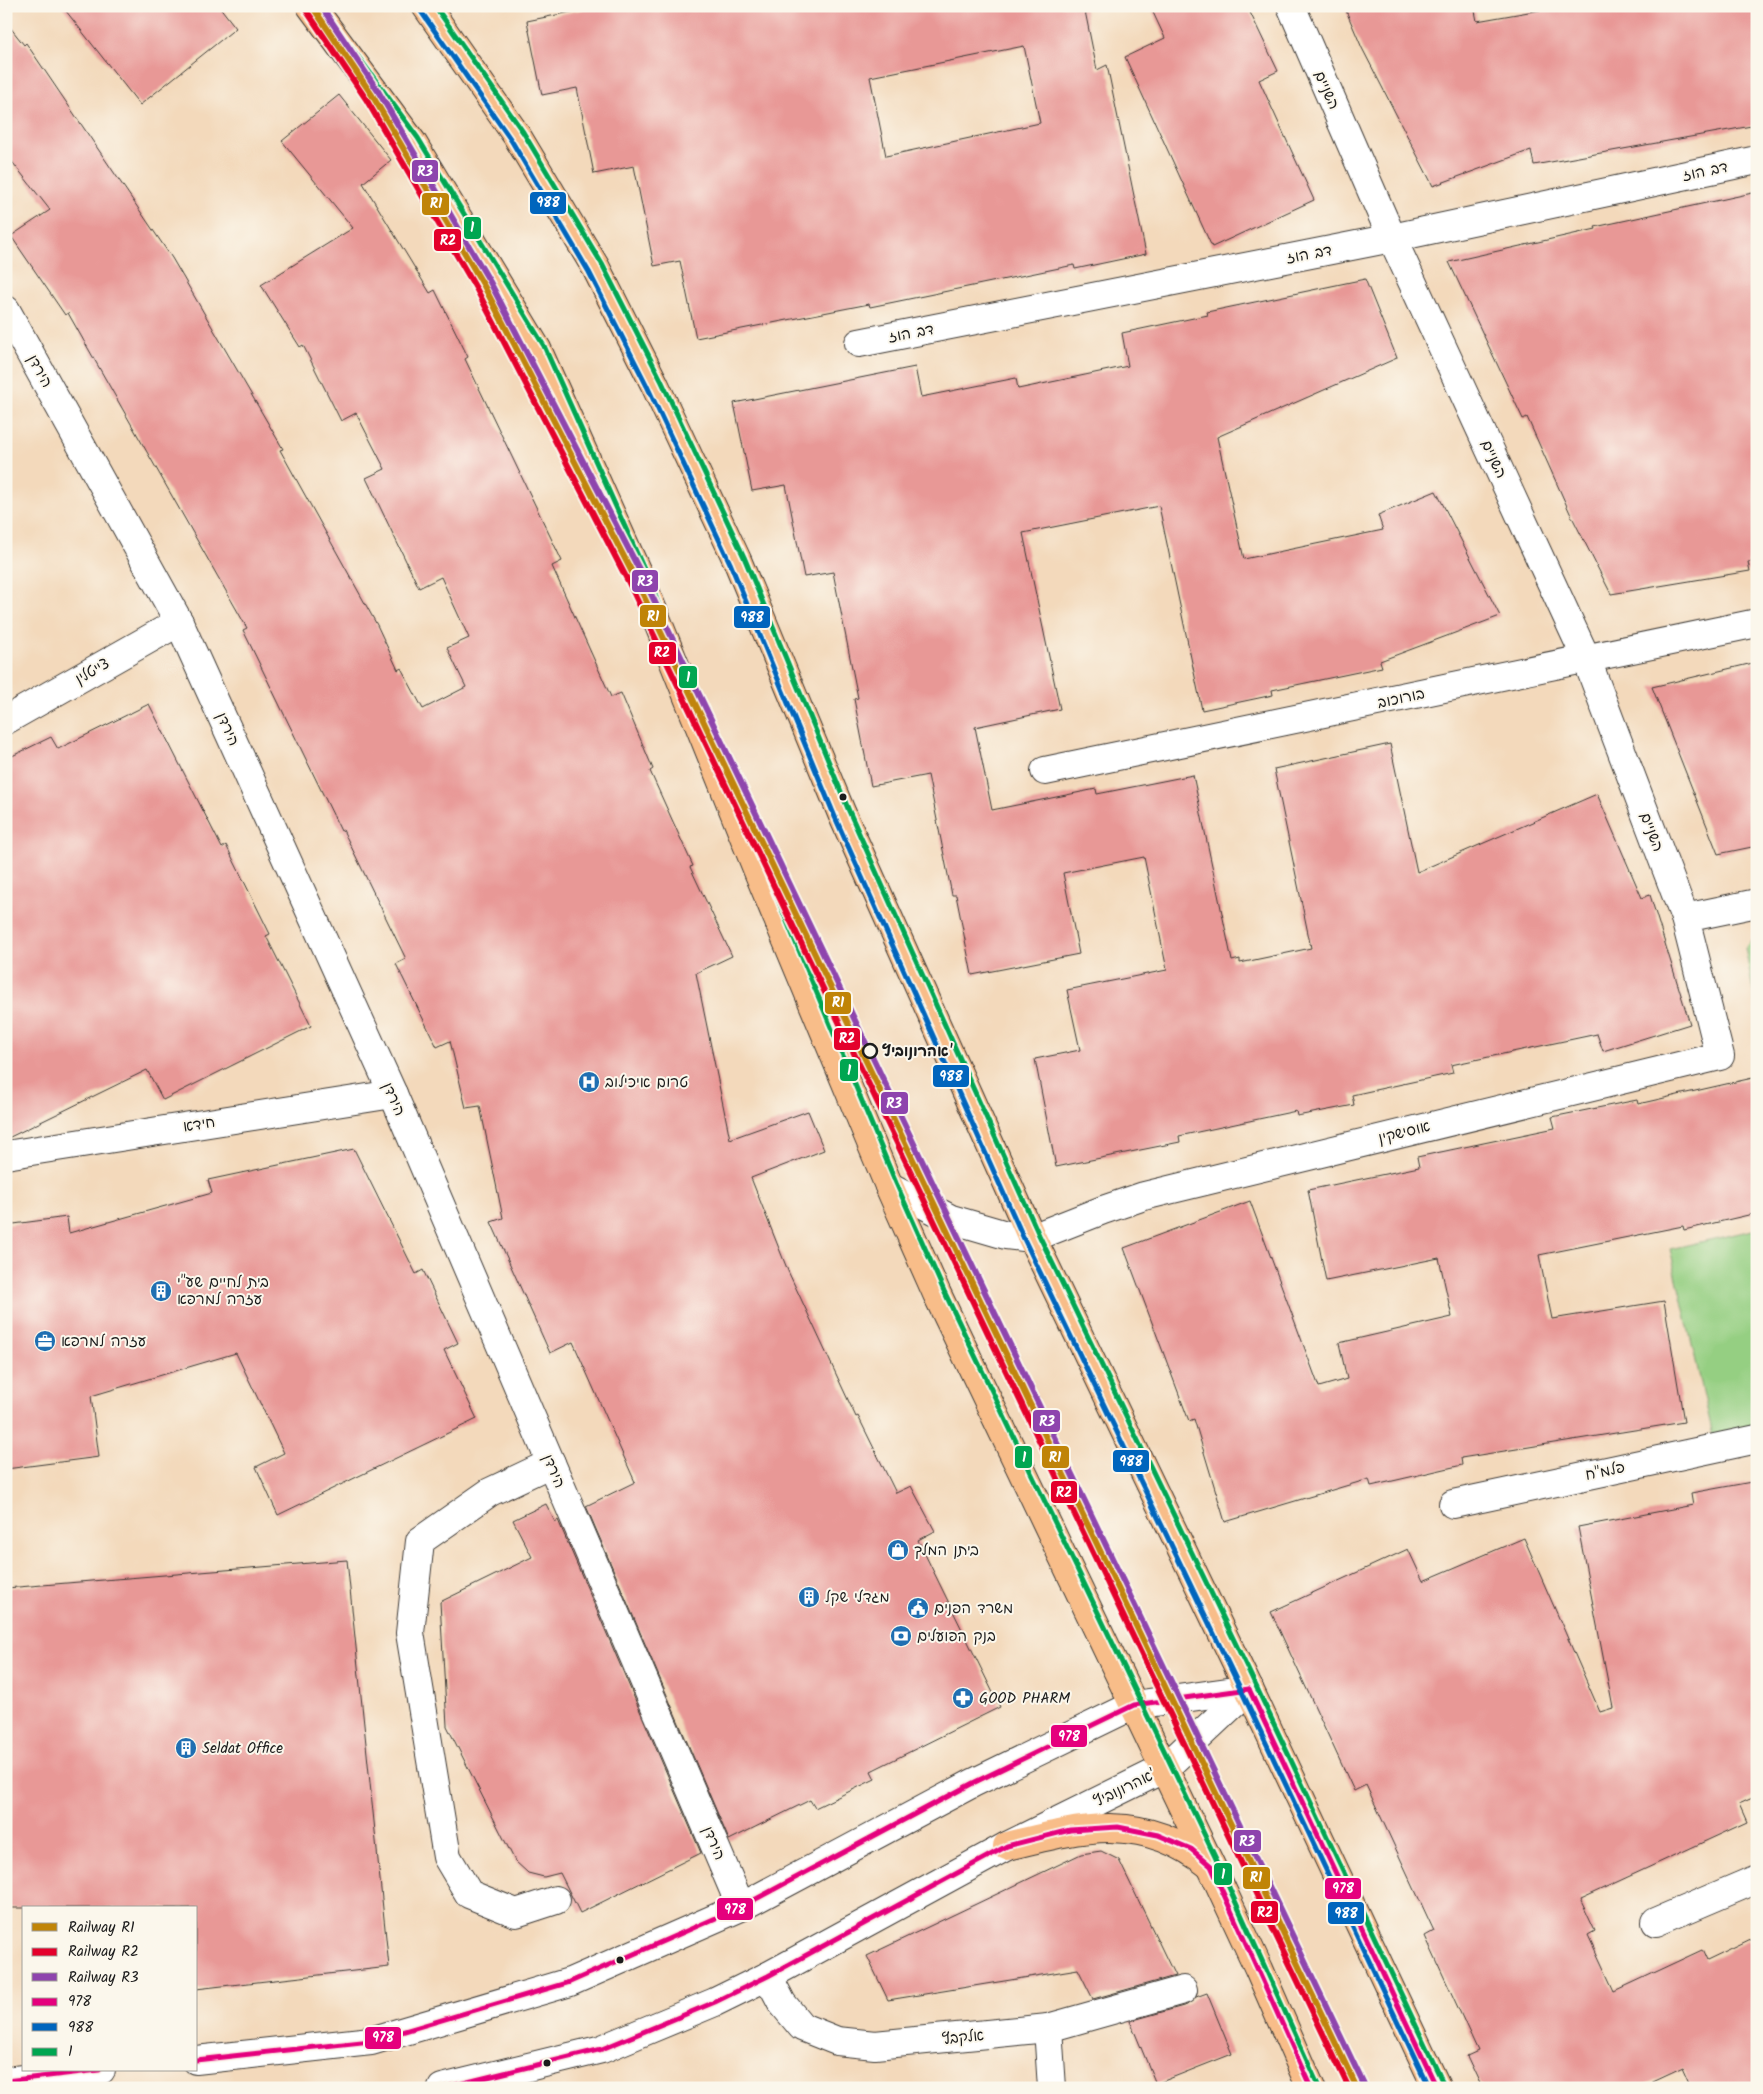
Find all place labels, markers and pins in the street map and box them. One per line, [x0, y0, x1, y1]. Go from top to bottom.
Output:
unlabelled marker [838, 792, 848, 802]
place label: אהרונוביץ' [882, 1040, 953, 1064]
marker: אהרונוביץ' [862, 1043, 878, 1059]
hospital icon: טרום איכילוב [577, 1070, 601, 1094]
place label: טרום איכילוב [605, 1071, 688, 1095]
place label: בית לחיים שע"י עזרה למרפא [177, 1271, 269, 1312]
building icon: בית לחיים שע"י עזרה למרפא [149, 1279, 173, 1303]
office icon: עזרה למרפא [33, 1329, 57, 1353]
place label: עזרה למרפא [61, 1330, 147, 1354]
shop icon: ביתן המלך [886, 1538, 910, 1562]
place label: ביתן המלך [914, 1539, 979, 1563]
building icon: מגדלי שקל [797, 1585, 821, 1609]
place label: מגדלי שקל [825, 1586, 890, 1610]
public building icon: משרד הפנים [906, 1596, 930, 1620]
place label: משרד הפנים [934, 1597, 1013, 1621]
bank icon: בנק הפועלים [889, 1624, 913, 1648]
place label: בנק הפועלים [917, 1625, 996, 1649]
pharmacy icon: GOOD PHARM [951, 1686, 975, 1710]
place label: GOOD PHARM [979, 1687, 1070, 1711]
building icon: Seldat Office [174, 1736, 198, 1760]
place label: Seldat Office [202, 1737, 283, 1761]
unlabelled marker [615, 1955, 625, 1965]
unlabelled marker [542, 2058, 552, 2068]

